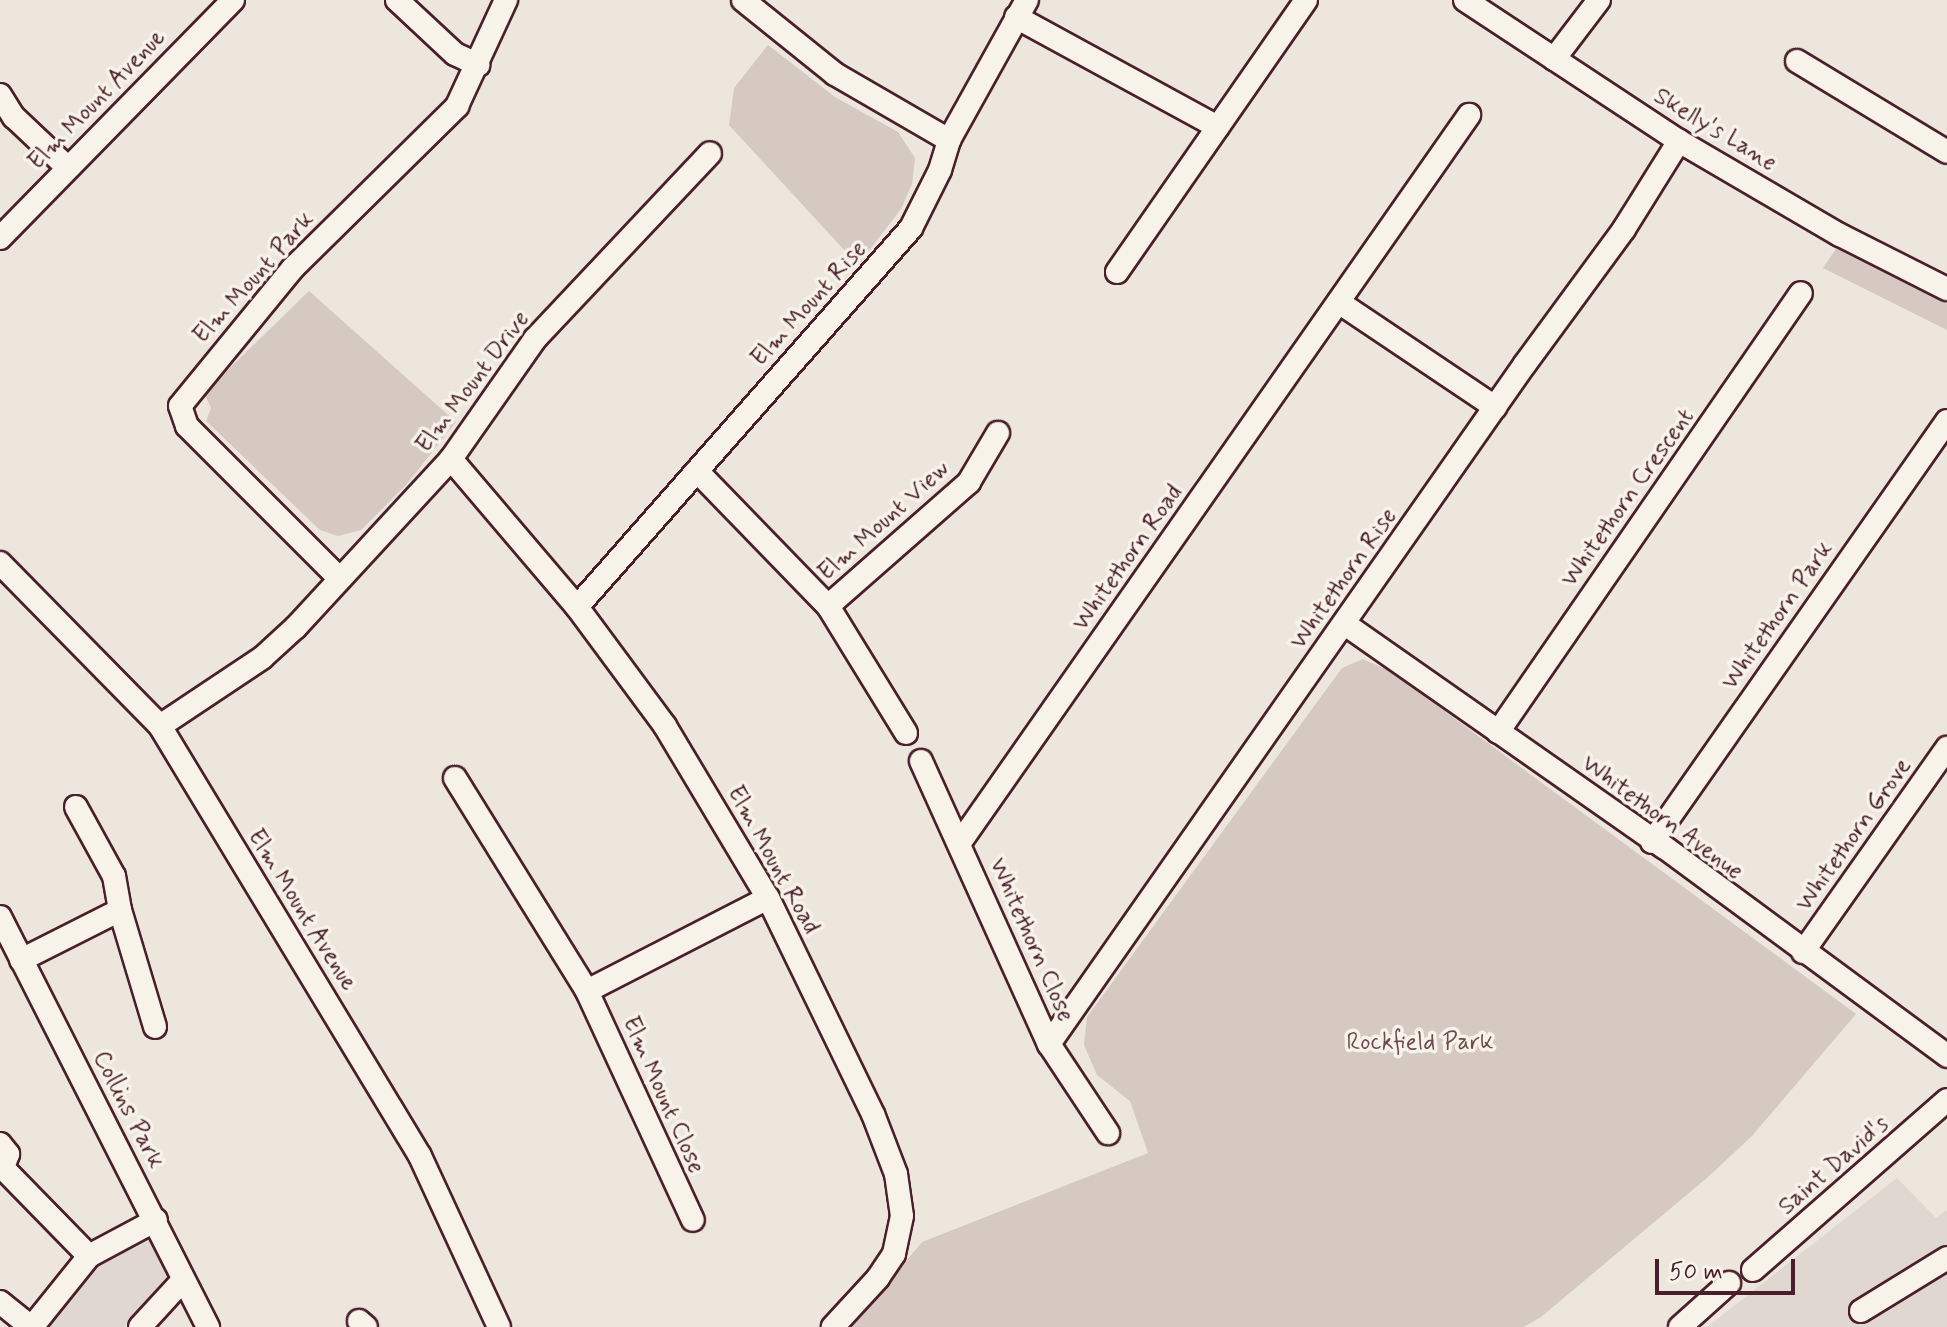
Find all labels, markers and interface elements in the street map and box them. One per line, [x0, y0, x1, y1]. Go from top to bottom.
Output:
street label: Elm Mount Avenue [19, 20, 175, 180]
street label: Skelly's Lane [1650, 83, 1780, 177]
street label: Elm Mount Park [187, 206, 321, 350]
street label: Elm Mount Rise [744, 234, 874, 374]
street label: Elm Mount Drive [409, 304, 537, 460]
street label: Whitethorn Crescent [1555, 402, 1701, 594]
street label: Elm Mount View [812, 454, 956, 588]
street label: Whitethorn Road [1067, 480, 1189, 636]
street label: Whitethorn Rise [1285, 504, 1403, 654]
street label: Whitethorn Park [1717, 538, 1839, 694]
street label: Whitethorn Avenue [1574, 748, 1750, 888]
street label: Whitethorn Grove [1791, 753, 1917, 917]
street label: Elm Mount Road [720, 779, 826, 941]
street label: Elm Mount Avenue [238, 819, 366, 1001]
street label: Whitethorn Close [982, 854, 1080, 1026]
street label: Elm Mount Close [614, 1010, 712, 1180]
park label: Rockfield Park [1348, 1029, 1492, 1057]
street label: Collins Park [87, 1048, 169, 1172]
street label: Saint David's [1773, 1110, 1895, 1222]
scale bar [1659, 1243, 1799, 1293]
text: 50 m [1669, 1257, 1723, 1288]

